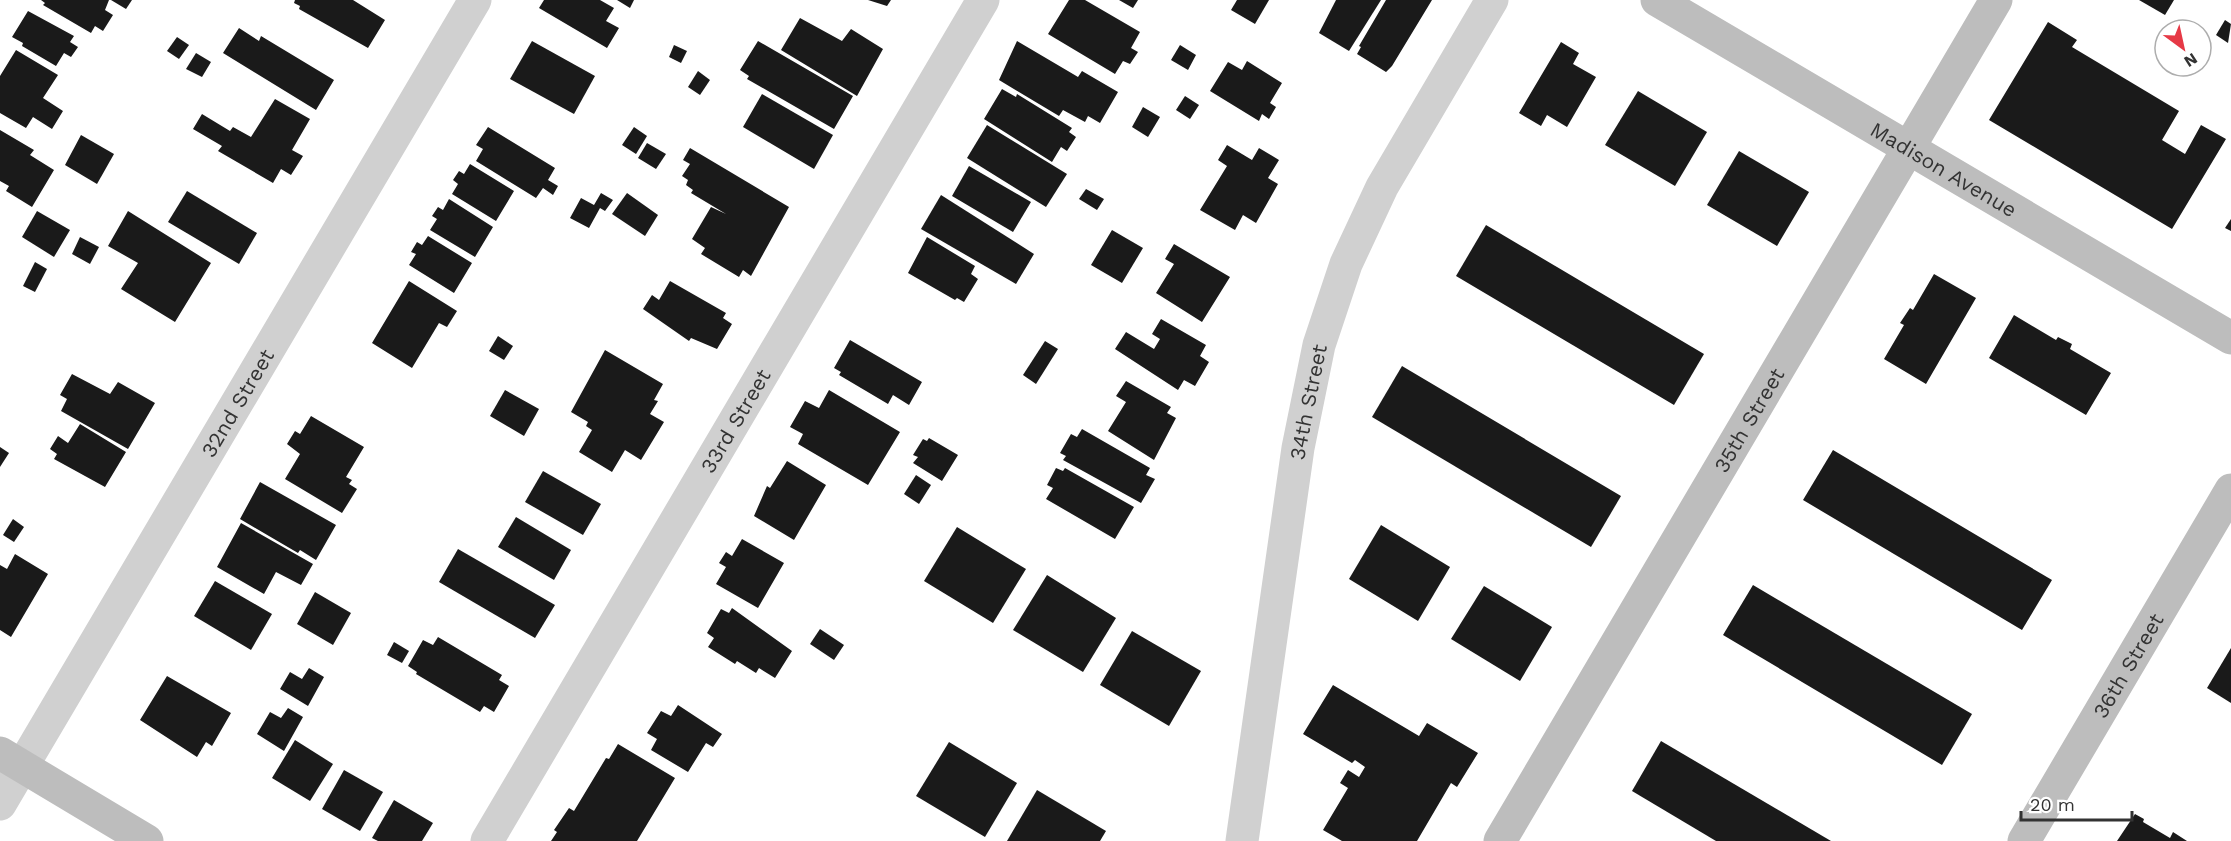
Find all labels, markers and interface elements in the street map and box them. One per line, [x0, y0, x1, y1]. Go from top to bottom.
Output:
north arrow [2153, 18, 2213, 78]
text: N [2181, 49, 2201, 71]
street label: Madison Avenue [1866, 116, 2022, 222]
street label: 34th Street [1284, 342, 1331, 461]
street label: 32nd Street [195, 344, 279, 461]
street label: 35th Street [1708, 363, 1789, 476]
street label: 33rd Street [695, 364, 775, 477]
street label: 36th Street [2087, 608, 2168, 722]
scale bar [2021, 784, 2132, 822]
text: 20 m [2030, 794, 2075, 815]

